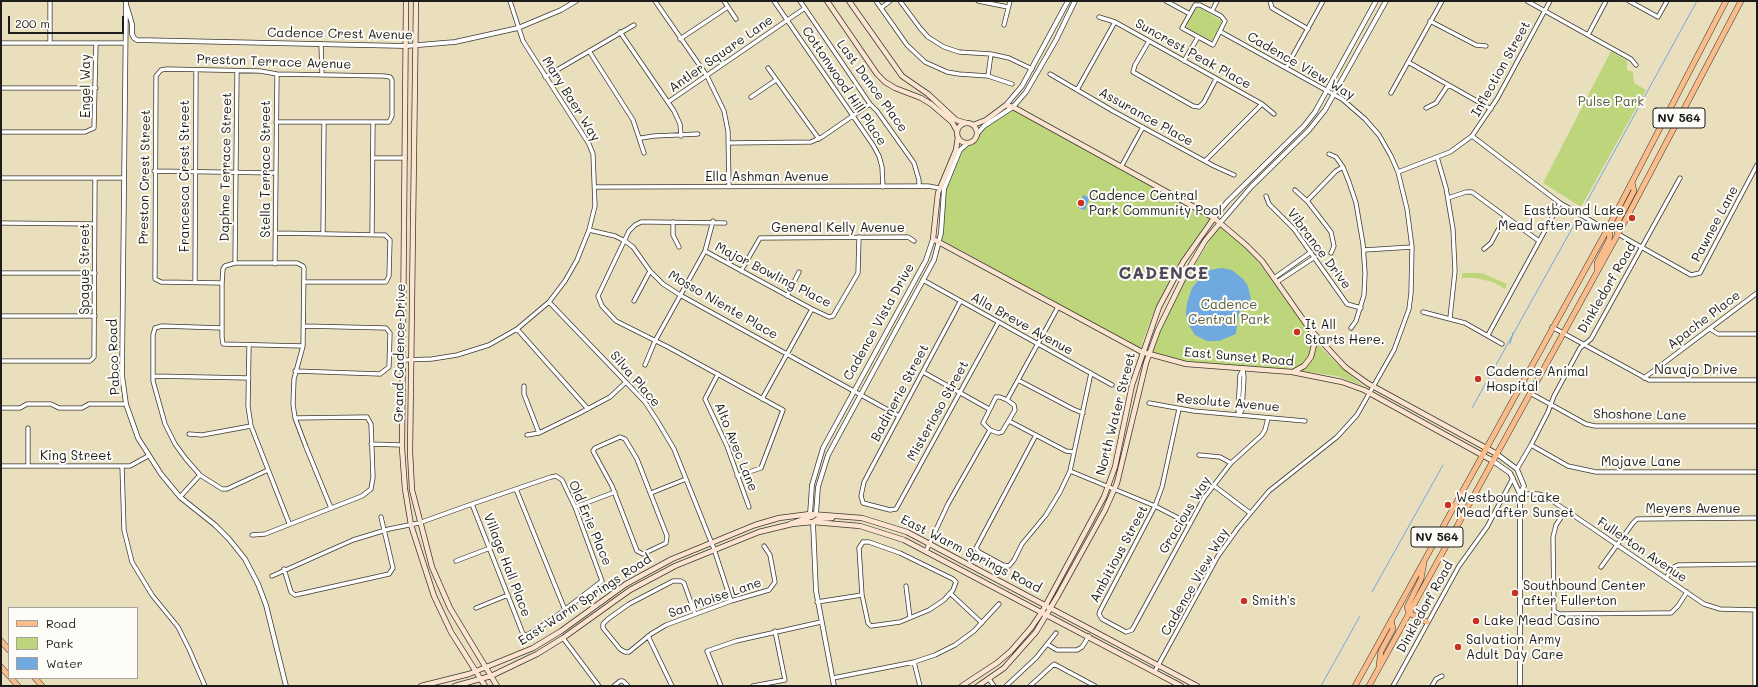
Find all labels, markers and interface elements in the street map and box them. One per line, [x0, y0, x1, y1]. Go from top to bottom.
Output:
scale bar [10, 8, 126, 34]
street label: Antler Square Lane [666, 12, 776, 96]
text: 200 m [15, 15, 50, 31]
street label: Suncrest Peak Place [1132, 16, 1254, 92]
street label: Inflection Street [1468, 18, 1534, 120]
street label: Cottonwood Hill Place [798, 24, 890, 148]
street label: Cadence Crest Avenue [267, 25, 413, 43]
street label: Cadence View Way [1244, 29, 1358, 103]
street label: Last Dance Place [833, 37, 911, 135]
street label: Preston Terrace Avenue [196, 52, 352, 72]
street label: Engel Way [78, 54, 94, 118]
street label: Mary Baer Way [539, 54, 603, 144]
street label: Assurance Place [1096, 85, 1196, 149]
street label: Daphne Terrace Street [217, 92, 235, 242]
park label: Pulse Park [1578, 94, 1644, 110]
street label: Francesca Crest Street [177, 100, 193, 252]
street label: Stella Terrace Street [258, 100, 274, 238]
road number: NV 564 [1653, 108, 1705, 128]
street label: Preston Crest Street [136, 109, 154, 245]
street label: Ella Ashman Avenue [705, 169, 829, 185]
street label: Pawnee Lane [1688, 183, 1742, 265]
place label: Cadence Central Park Community Pool [1089, 188, 1222, 219]
marker: Cadence Central Park Community Pool [1076, 198, 1086, 208]
place label: Eastbound Lake Mead after Pawnee [1498, 203, 1624, 234]
street label: Vibrance Drive [1284, 206, 1354, 292]
marker: Eastbound Lake Mead after Pawnee [1627, 213, 1637, 223]
street label: General Kelly Avenue [771, 220, 905, 236]
street label: Spague Street [77, 223, 93, 315]
street label: Major Bowling Place [712, 239, 834, 311]
street label: Dinkledorf Road [1575, 240, 1639, 336]
street label: Cadence Vista Drive [840, 261, 918, 383]
district label: CADENCE [1119, 264, 1209, 284]
street label: Mosso Niente Place [665, 267, 781, 343]
street label: Grand Cadence Drive [391, 283, 409, 423]
street label: Apache Place [1664, 288, 1744, 352]
street label: Alla Breve Avenue [968, 289, 1076, 359]
park label: Cadence Central Park [1188, 297, 1270, 328]
place label: It All Starts Here. [1305, 317, 1385, 348]
street label: Pabco Road [105, 319, 123, 395]
marker: It All Starts Here. [1292, 327, 1302, 337]
street label: Badinerie Street [868, 342, 932, 444]
street label: East Sunset Road [1184, 344, 1294, 370]
street label: Silva Place [607, 348, 663, 410]
street label: North Water Street [1093, 351, 1139, 477]
street label: Misterioso Street [904, 358, 972, 464]
street label: Navajo Drive [1654, 362, 1738, 378]
place label: Cadence Animal Hospital [1486, 364, 1589, 395]
marker: Cadence Animal Hospital [1473, 374, 1483, 384]
street label: Resolute Avenue [1176, 391, 1280, 415]
street label: Alto Avec Lane [711, 400, 761, 494]
street label: Shoshone Lane [1593, 406, 1687, 424]
street label: King Street [40, 448, 112, 464]
street label: Mojave Lane [1601, 454, 1681, 470]
street label: Gracious Way [1156, 473, 1214, 557]
street label: Old Erie Place [565, 478, 615, 568]
place label: Westbound Lake Mead after Sunset [1456, 490, 1574, 521]
marker: Westbound Lake Mead after Sunset [1443, 500, 1453, 510]
street label: Meyers Avenue [1645, 501, 1741, 517]
street label: Ambitious Street [1087, 503, 1151, 605]
street label: Village Hall Place [480, 511, 534, 619]
street label: East Warm Springs Road [898, 512, 1044, 596]
street label: Fullerton Avenue [1594, 514, 1690, 586]
street label: Cadence View Way [1158, 525, 1232, 639]
road number: NV 564 [1411, 527, 1463, 547]
street label: East Warm Springs Road [515, 551, 655, 649]
street label: Dinkledorf Road [1393, 558, 1457, 656]
street label: San Moise Lane [666, 575, 764, 621]
place label: Southbound Center after Fullerton [1523, 578, 1646, 609]
marker: Southbound Center after Fullerton [1510, 588, 1520, 598]
place label: Smith's [1252, 593, 1296, 609]
marker: Smith's [1239, 596, 1249, 606]
legend [8, 607, 138, 679]
place label: Lake Mead Casino [1484, 613, 1600, 629]
text: Road [46, 615, 76, 631]
marker: Lake Mead Casino [1471, 616, 1481, 626]
place label: Salvation Army Adult Day Care [1466, 632, 1563, 663]
text: Park [46, 635, 73, 651]
marker: Salvation Army Adult Day Care [1453, 642, 1463, 652]
text: Water [46, 655, 83, 671]

